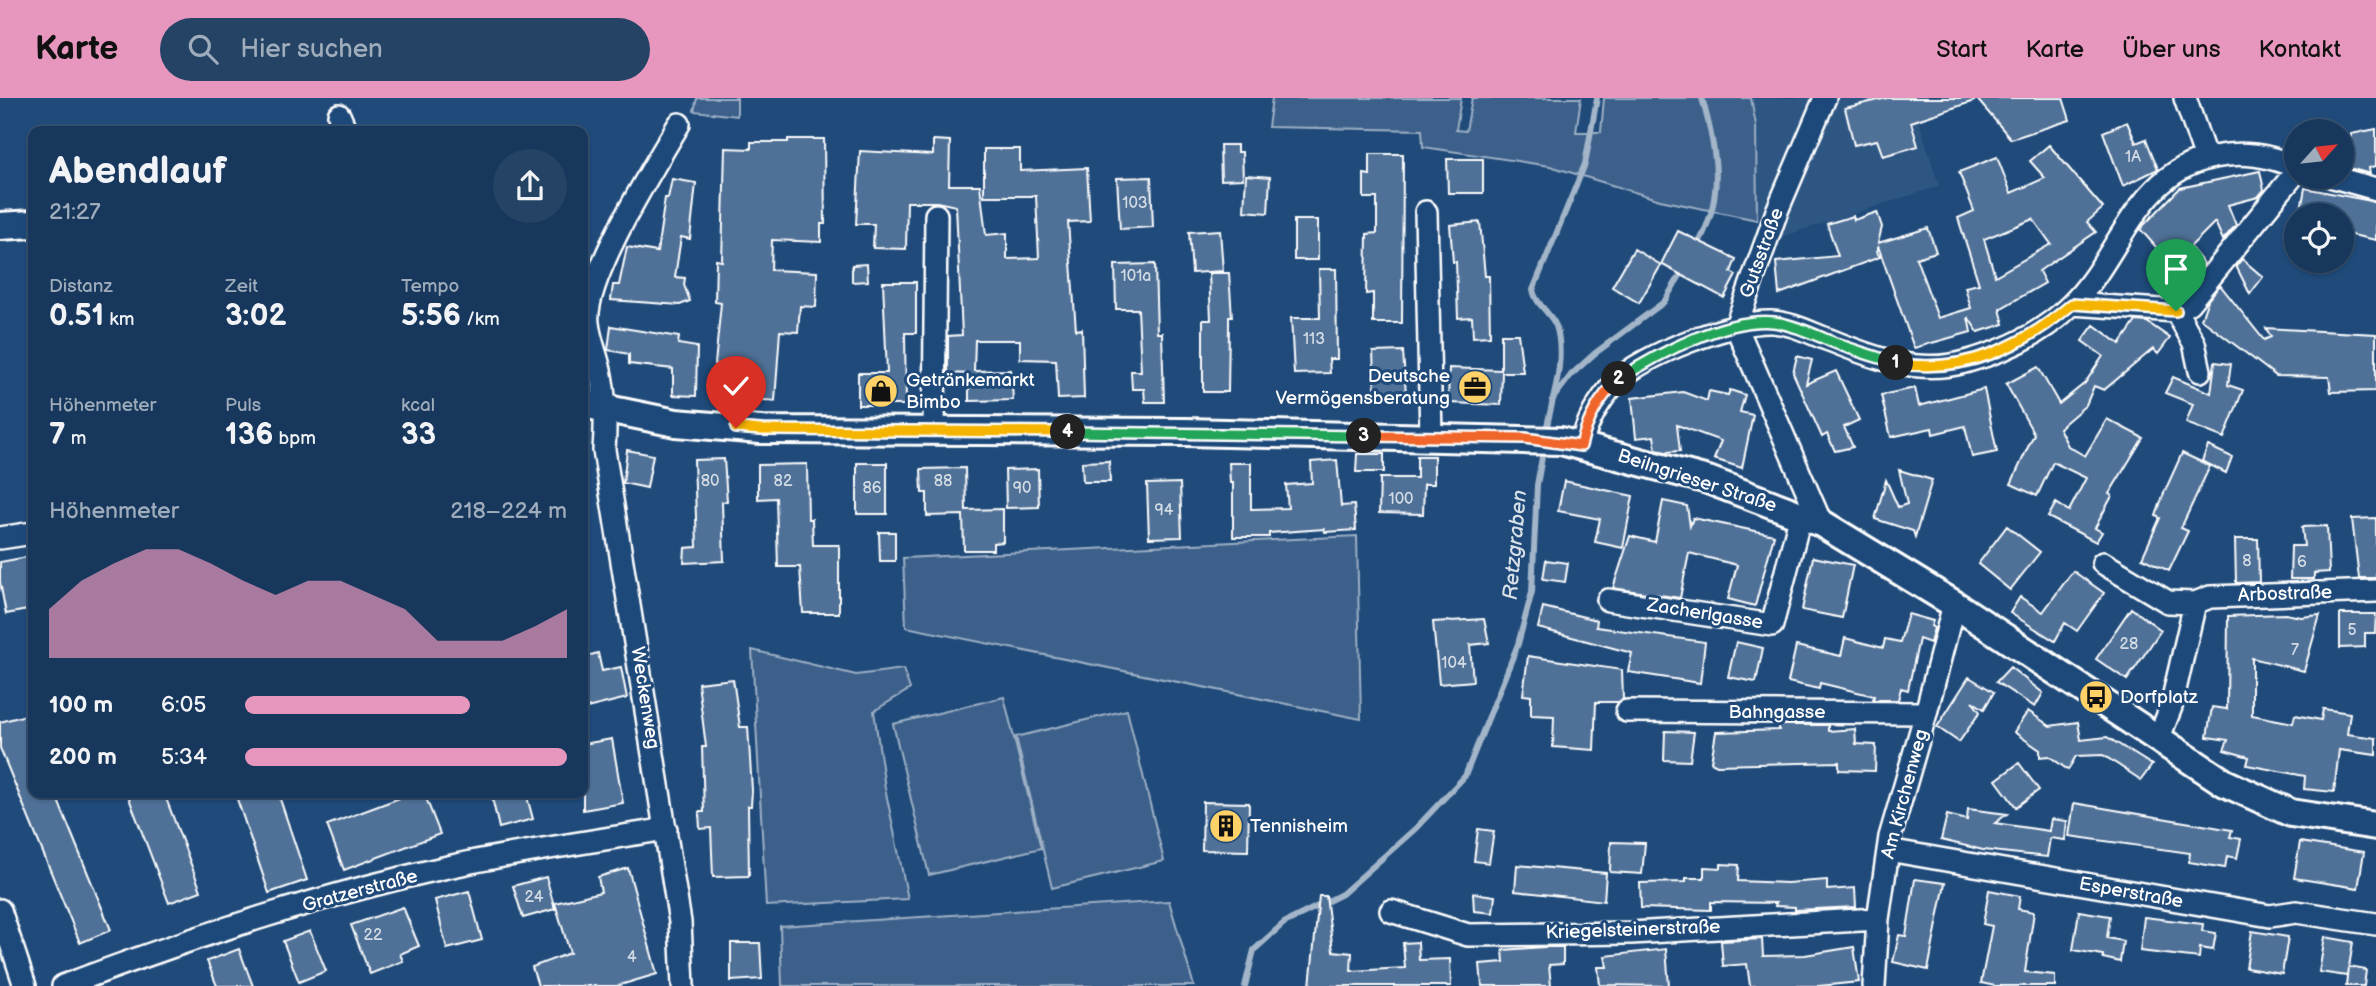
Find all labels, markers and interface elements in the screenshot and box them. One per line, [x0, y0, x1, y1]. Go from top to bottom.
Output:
search box [160, 18, 650, 81]
text: Karte [35, 29, 118, 69]
icon: search [184, 30, 222, 68]
text: Hier suchen [240, 34, 383, 65]
text: Start [1936, 35, 1987, 64]
text: Karte [2025, 35, 2084, 64]
text: Über uns [2122, 35, 2221, 64]
text: Kontakt [2259, 35, 2341, 64]
north arrow [2284, 119, 2354, 189]
map controls [2284, 119, 2354, 273]
house number: 1A [2125, 148, 2141, 167]
text: Abendlauf [49, 149, 227, 194]
button: share [493, 149, 567, 223]
house number: 103 [1122, 194, 1148, 213]
text: 21:27 [49, 198, 101, 226]
button: locate [2284, 203, 2354, 273]
street label: Gutsstraße [1735, 205, 1789, 301]
pin [2146, 239, 2206, 311]
icon: arrive [2157, 250, 2195, 288]
house number: 101a [1121, 267, 1151, 286]
text: Distanz [49, 275, 113, 298]
text: Zeit [225, 275, 258, 298]
text: Tempo [401, 275, 459, 298]
text: 0.51 [49, 298, 104, 334]
text: 3:02 [225, 298, 286, 334]
text: 5:56 [401, 298, 461, 334]
text: km [104, 308, 134, 331]
text: /km [461, 308, 500, 331]
house number: 113 [1303, 330, 1325, 349]
pin: 1 [1878, 345, 1913, 380]
text: 1 [1892, 351, 1900, 374]
pin [706, 356, 766, 428]
pin: 2 [1602, 362, 1636, 396]
place label: Deutsche Vermögensberatung [1276, 365, 1450, 410]
icon: check [717, 367, 755, 405]
text: 2 [1613, 367, 1624, 390]
office icon: Deutsche Vermögensberatung [1456, 368, 1494, 406]
place label: Getränkemarkt Bimbo [906, 369, 1035, 414]
shop icon: Getränkemarkt Bimbo [862, 372, 900, 410]
text: Höhenmeter [49, 394, 156, 417]
text: Puls [225, 394, 261, 417]
text: kcal [401, 394, 435, 417]
pin: 4 [1050, 414, 1086, 450]
text: 7 [49, 417, 66, 453]
text: 136 [225, 417, 273, 453]
text: 33 [401, 417, 436, 453]
pin: 3 [1346, 418, 1382, 454]
text: 4 [1062, 420, 1073, 443]
text: 3 [1358, 424, 1369, 447]
text: m [66, 427, 86, 450]
text: bpm [273, 427, 316, 450]
street label: Beilngrieser Straße [1615, 444, 1779, 518]
house number: 80 [701, 472, 719, 491]
house number: 82 [774, 472, 793, 491]
house number: 88 [934, 472, 952, 491]
house number: 86 [862, 479, 882, 498]
house number: 90 [1013, 479, 1031, 498]
water label: Retzgraben [1498, 489, 1532, 601]
house number: 100 [1388, 490, 1414, 509]
text: Höhenmeter [49, 497, 179, 525]
text: 218–224 m [450, 497, 567, 525]
house number: 94 [1154, 501, 1174, 520]
house number: 8 [2242, 552, 2252, 571]
house number: 6 [2297, 553, 2307, 572]
street label: Arbostraße [2237, 581, 2333, 607]
street label: Zacherlgasse [1644, 593, 1765, 635]
house number: 5 [2347, 621, 2357, 640]
house number: 28 [2120, 635, 2138, 654]
house number: 7 [2291, 641, 2299, 660]
street label: Weckenweg [626, 645, 664, 751]
house number: 104 [1441, 654, 1467, 673]
bus stop icon: Dorfplatz [2077, 678, 2115, 716]
place label: Dorfplatz [2120, 686, 2199, 709]
text: 100 m [49, 691, 113, 719]
text: 6:05 [161, 691, 206, 719]
street label: Bahngasse [1729, 701, 1825, 724]
street label: Am Kirchenweg [1877, 727, 1933, 861]
text: 200 m [49, 743, 117, 771]
text: 5:34 [161, 743, 207, 771]
building icon: Tennisheim [1207, 807, 1245, 845]
place label: Tennisheim [1250, 815, 1348, 838]
street label: Gratzerstraße [300, 865, 420, 917]
street label: Esperstraße [2077, 873, 2185, 913]
house number: 24 [525, 888, 544, 907]
street label: Kriegelsteinerstraße [1545, 915, 1721, 945]
house number: 22 [364, 926, 383, 945]
house number: 4 [627, 948, 637, 967]

